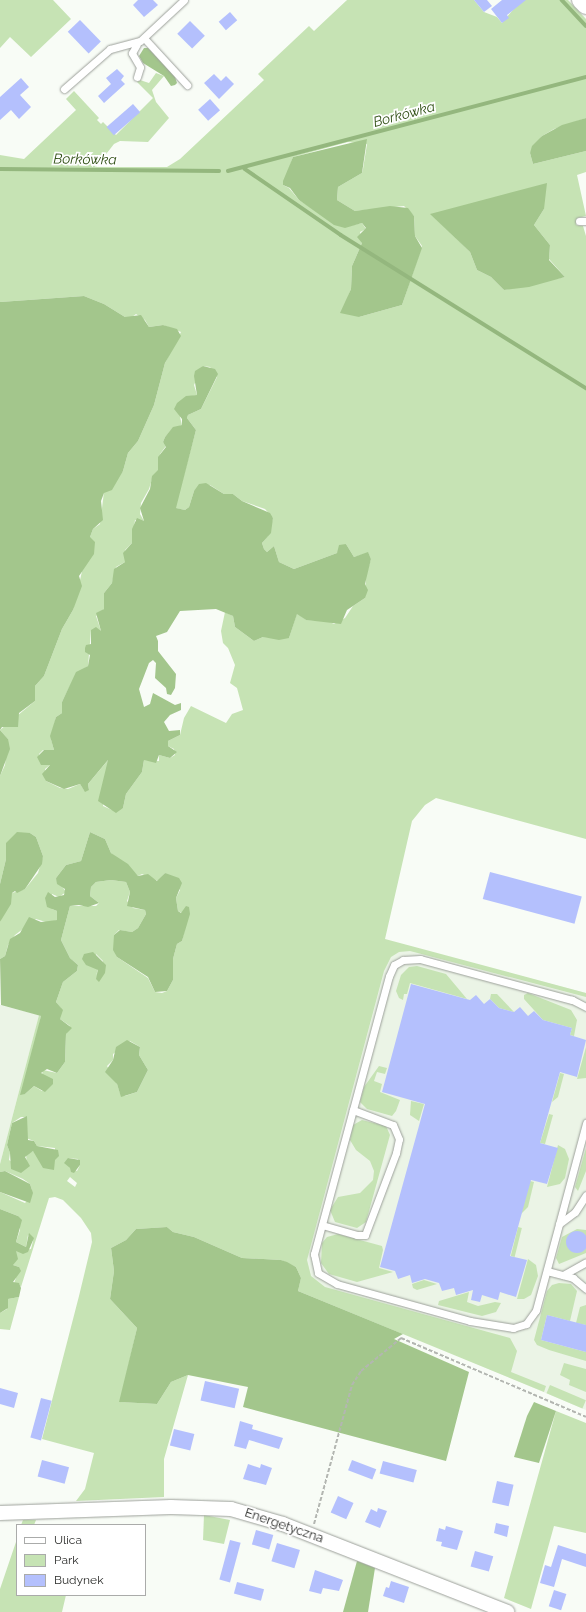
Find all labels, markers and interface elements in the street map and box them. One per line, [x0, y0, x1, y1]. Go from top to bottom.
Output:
water label: Borkówka [371, 98, 437, 130]
water label: Borkówka [53, 150, 117, 168]
street label: Energetyczna [243, 1505, 325, 1547]
legend [16, 1524, 146, 1596]
text: Ulica [54, 1533, 82, 1547]
text: Park [54, 1553, 79, 1567]
text: Budynek [54, 1573, 104, 1587]

